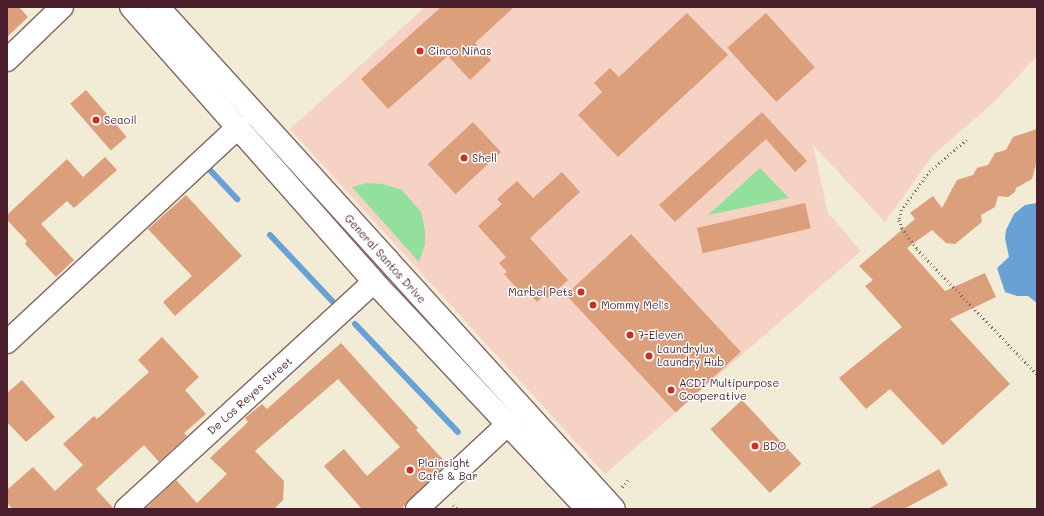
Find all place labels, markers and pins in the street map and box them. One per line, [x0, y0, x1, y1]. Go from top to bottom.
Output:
place label: Cinco Niñas [428, 44, 492, 58]
marker: Cinco Niñas [415, 46, 425, 56]
place label: Seaoil [104, 113, 137, 127]
marker: Seaoil [91, 115, 101, 125]
place label: Shell [472, 151, 497, 165]
marker: Shell [459, 153, 469, 163]
place label: Marbel Pets [508, 285, 573, 299]
marker: Marbel Pets [576, 287, 586, 297]
place label: Mommy Mel's [601, 298, 669, 312]
marker: Mommy Mel's [588, 300, 598, 310]
place label: 7-Eleven [638, 328, 683, 342]
marker: 7-Eleven [625, 330, 635, 340]
place label: Laundrylux Laundry Hub [657, 343, 724, 369]
marker: Laundrylux Laundry Hub [644, 351, 654, 361]
place label: ACDI Multipurpose Cooperative [679, 377, 779, 403]
marker: ACDI Multipurpose Cooperative [666, 385, 676, 395]
place label: BDO [763, 439, 786, 453]
marker: BDO [750, 441, 760, 451]
place label: Plainsight Cafe & Bar [418, 457, 478, 483]
marker: Plainsight Cafe & Bar [405, 465, 415, 475]

